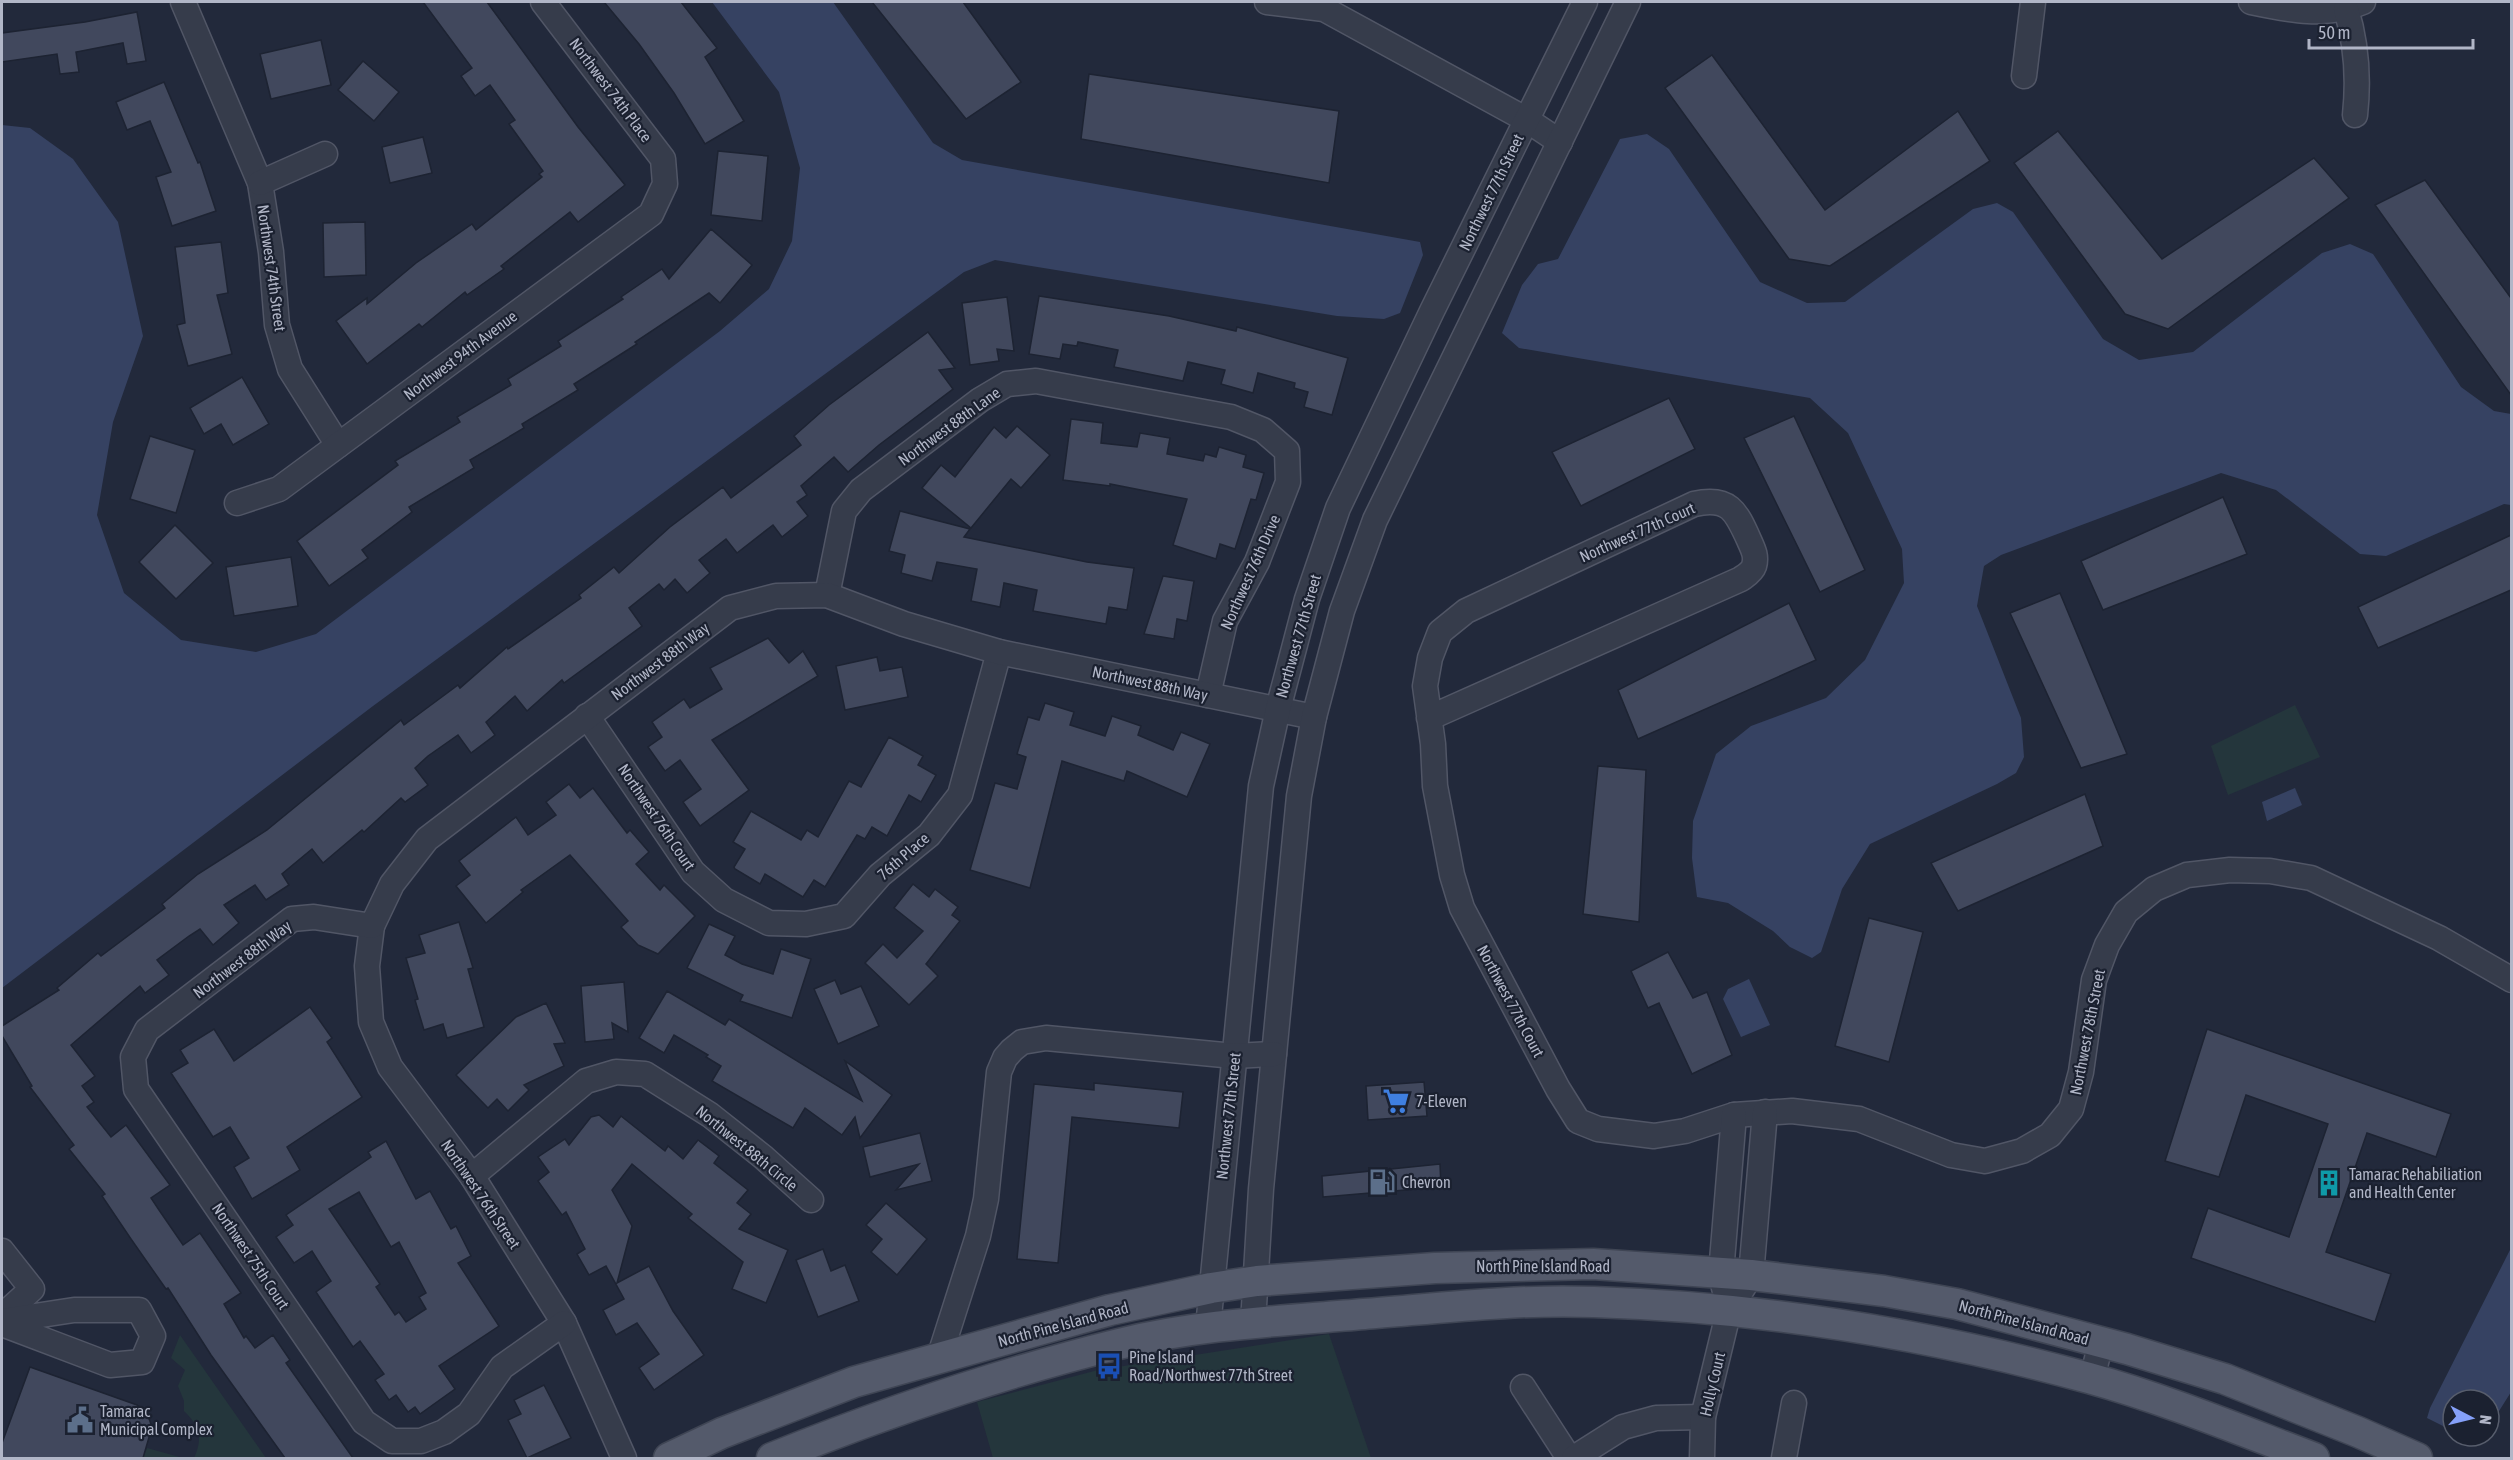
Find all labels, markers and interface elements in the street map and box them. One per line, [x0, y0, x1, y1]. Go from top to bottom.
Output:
scale bar [2309, 12, 2472, 50]
text: 50 m [2318, 22, 2350, 43]
street label: Northwest 74th Place [566, 35, 656, 145]
street label: Northwest 77th Street [1455, 130, 1527, 253]
street label: Northwest 74th Street [254, 204, 290, 333]
street label: Northwest 94th Avenue [400, 307, 520, 403]
street label: Northwest 88th Lane [895, 383, 1003, 469]
street label: Northwest 77th Court [1577, 498, 1698, 565]
street label: Northwest 76th Drive [1217, 512, 1283, 632]
street label: Northwest 77th Street [1272, 572, 1324, 700]
street label: Northwest 88th Way [608, 618, 713, 704]
street label: Northwest 88th Way [1090, 662, 1210, 705]
street label: Northwest 76th Court [615, 760, 699, 874]
street label: 76th Place [874, 829, 932, 883]
street label: Northwest 88th Way [190, 916, 295, 1002]
street label: Northwest 77th Court [1474, 942, 1548, 1060]
street label: Northwest 78th Street [2066, 967, 2108, 1096]
street label: Northwest 77th Street [1212, 1051, 1244, 1180]
supermarket icon: 7-Eleven [1381, 1086, 1411, 1116]
place label: 7-Eleven [1416, 1092, 1467, 1110]
street label: Northwest 88th Circle [693, 1102, 801, 1194]
street label: Northwest 76th Street [438, 1136, 524, 1252]
place label: Tamarac Rehabiliation and Health Center [2349, 1165, 2482, 1201]
fuel station icon: Chevron [1367, 1167, 1397, 1197]
building icon: Tamarac Rehabiliation and Health Center [2314, 1168, 2344, 1198]
place label: Chevron [1402, 1173, 1451, 1191]
street label: Northwest 75th Court [209, 1199, 293, 1313]
street label: North Pine Island Road [1476, 1257, 1610, 1275]
street label: North Pine Island Road [1957, 1296, 2091, 1348]
street label: North Pine Island Road [996, 1298, 1130, 1350]
place label: Pine Island Road/Northwest 77th Street [1129, 1348, 1293, 1384]
street label: Holly Court [1696, 1350, 1729, 1418]
bus stop icon: Pine Island Road/Northwest 77th Street [1094, 1351, 1124, 1381]
north arrow [2441, 1388, 2501, 1448]
place label: Tamarac Municipal Complex [100, 1402, 213, 1439]
public building icon: Tamarac Municipal Complex [65, 1405, 95, 1435]
text: N [2476, 1414, 2495, 1426]

